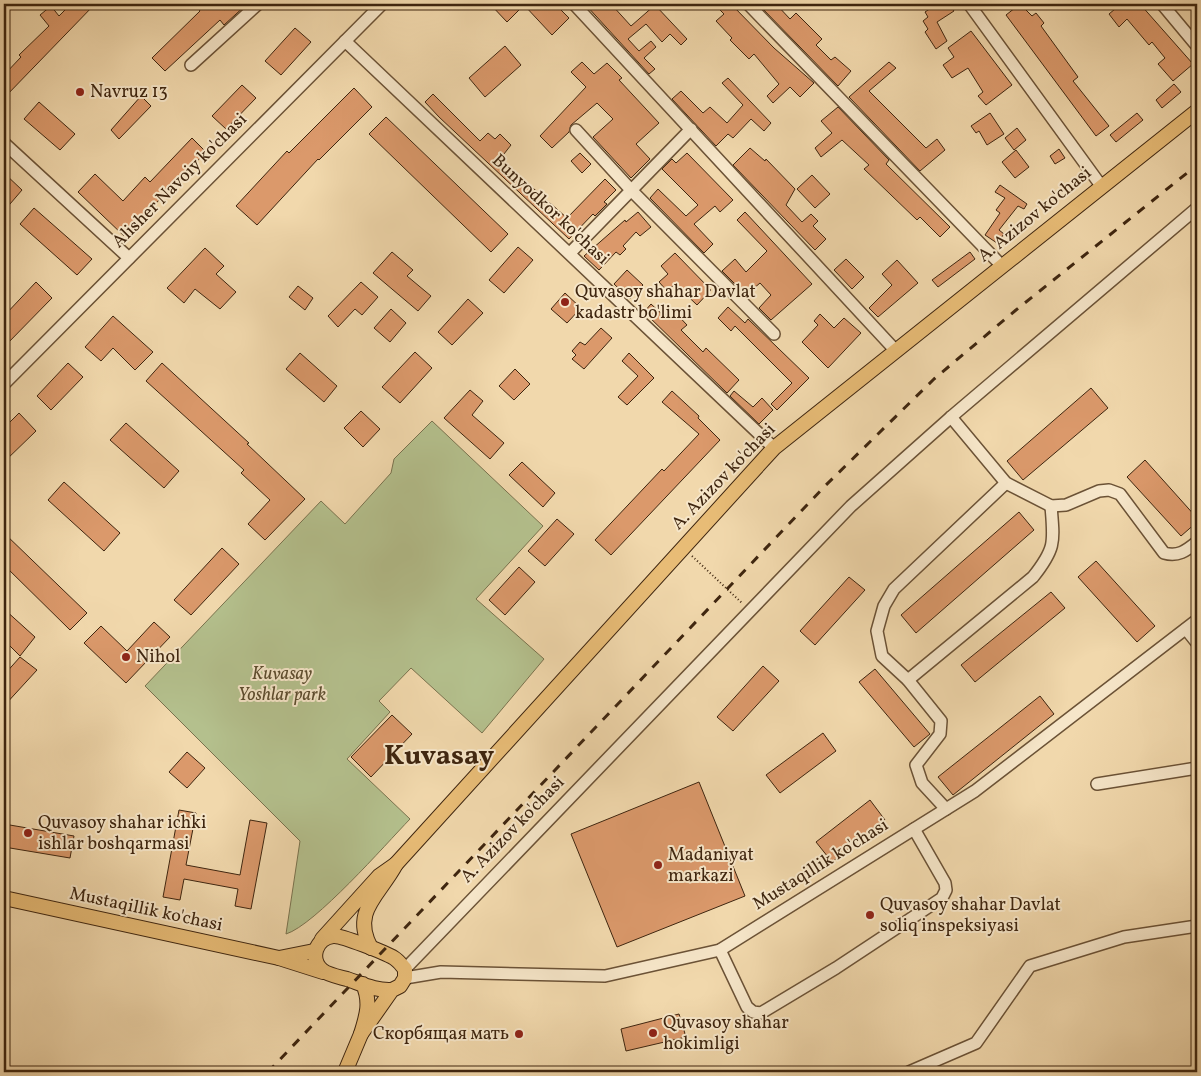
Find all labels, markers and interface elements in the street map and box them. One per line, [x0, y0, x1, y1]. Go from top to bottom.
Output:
place label: Navruz 13 [90, 80, 168, 105]
marker: Navruz 13 [74, 86, 86, 98]
street label: Alisher Navoiy ko'chasi [107, 108, 253, 254]
street label: Bunyodkor ko'chasi [486, 149, 614, 271]
street label: A. Azizov ko'chasi [973, 161, 1097, 269]
place label: Quvasoy shahar Davlat kadastr bo'limi [575, 280, 756, 326]
marker: Quvasoy shahar Davlat kadastr bo'limi [559, 296, 571, 308]
street label: A. Azizov ko'chasi [666, 418, 782, 536]
place label: Nihol [136, 645, 180, 670]
marker: Nihol [120, 651, 132, 663]
park label: Kuvasay Yoshlar park [238, 662, 326, 708]
district label: Kuvasay [384, 737, 494, 776]
street label: A. Azizov ko'chasi [455, 771, 571, 889]
place label: Quvasoy shahar ichki ishlar boshqarmasi [38, 811, 206, 857]
street label: Mustaqillik ko'chasi [748, 813, 894, 917]
marker: Quvasoy shahar ichki ishlar boshqarmasi [22, 827, 34, 839]
place label: Madaniyat markazi [668, 843, 754, 889]
marker: Madaniyat markazi [652, 859, 664, 871]
street label: Mustaqillik ko'chasi [67, 882, 225, 938]
place label: Quvasoy shahar Davlat soliq inspeksiyasi [880, 893, 1061, 939]
marker: Quvasoy shahar Davlat soliq inspeksiyasi [864, 909, 876, 921]
place label: Quvasoy shahar hokimligi [663, 1011, 789, 1057]
place label: Скорбящая мать [373, 1022, 509, 1047]
marker: Quvasoy shahar hokimligi [647, 1027, 659, 1039]
marker: Скорбящая мать [513, 1028, 525, 1040]

